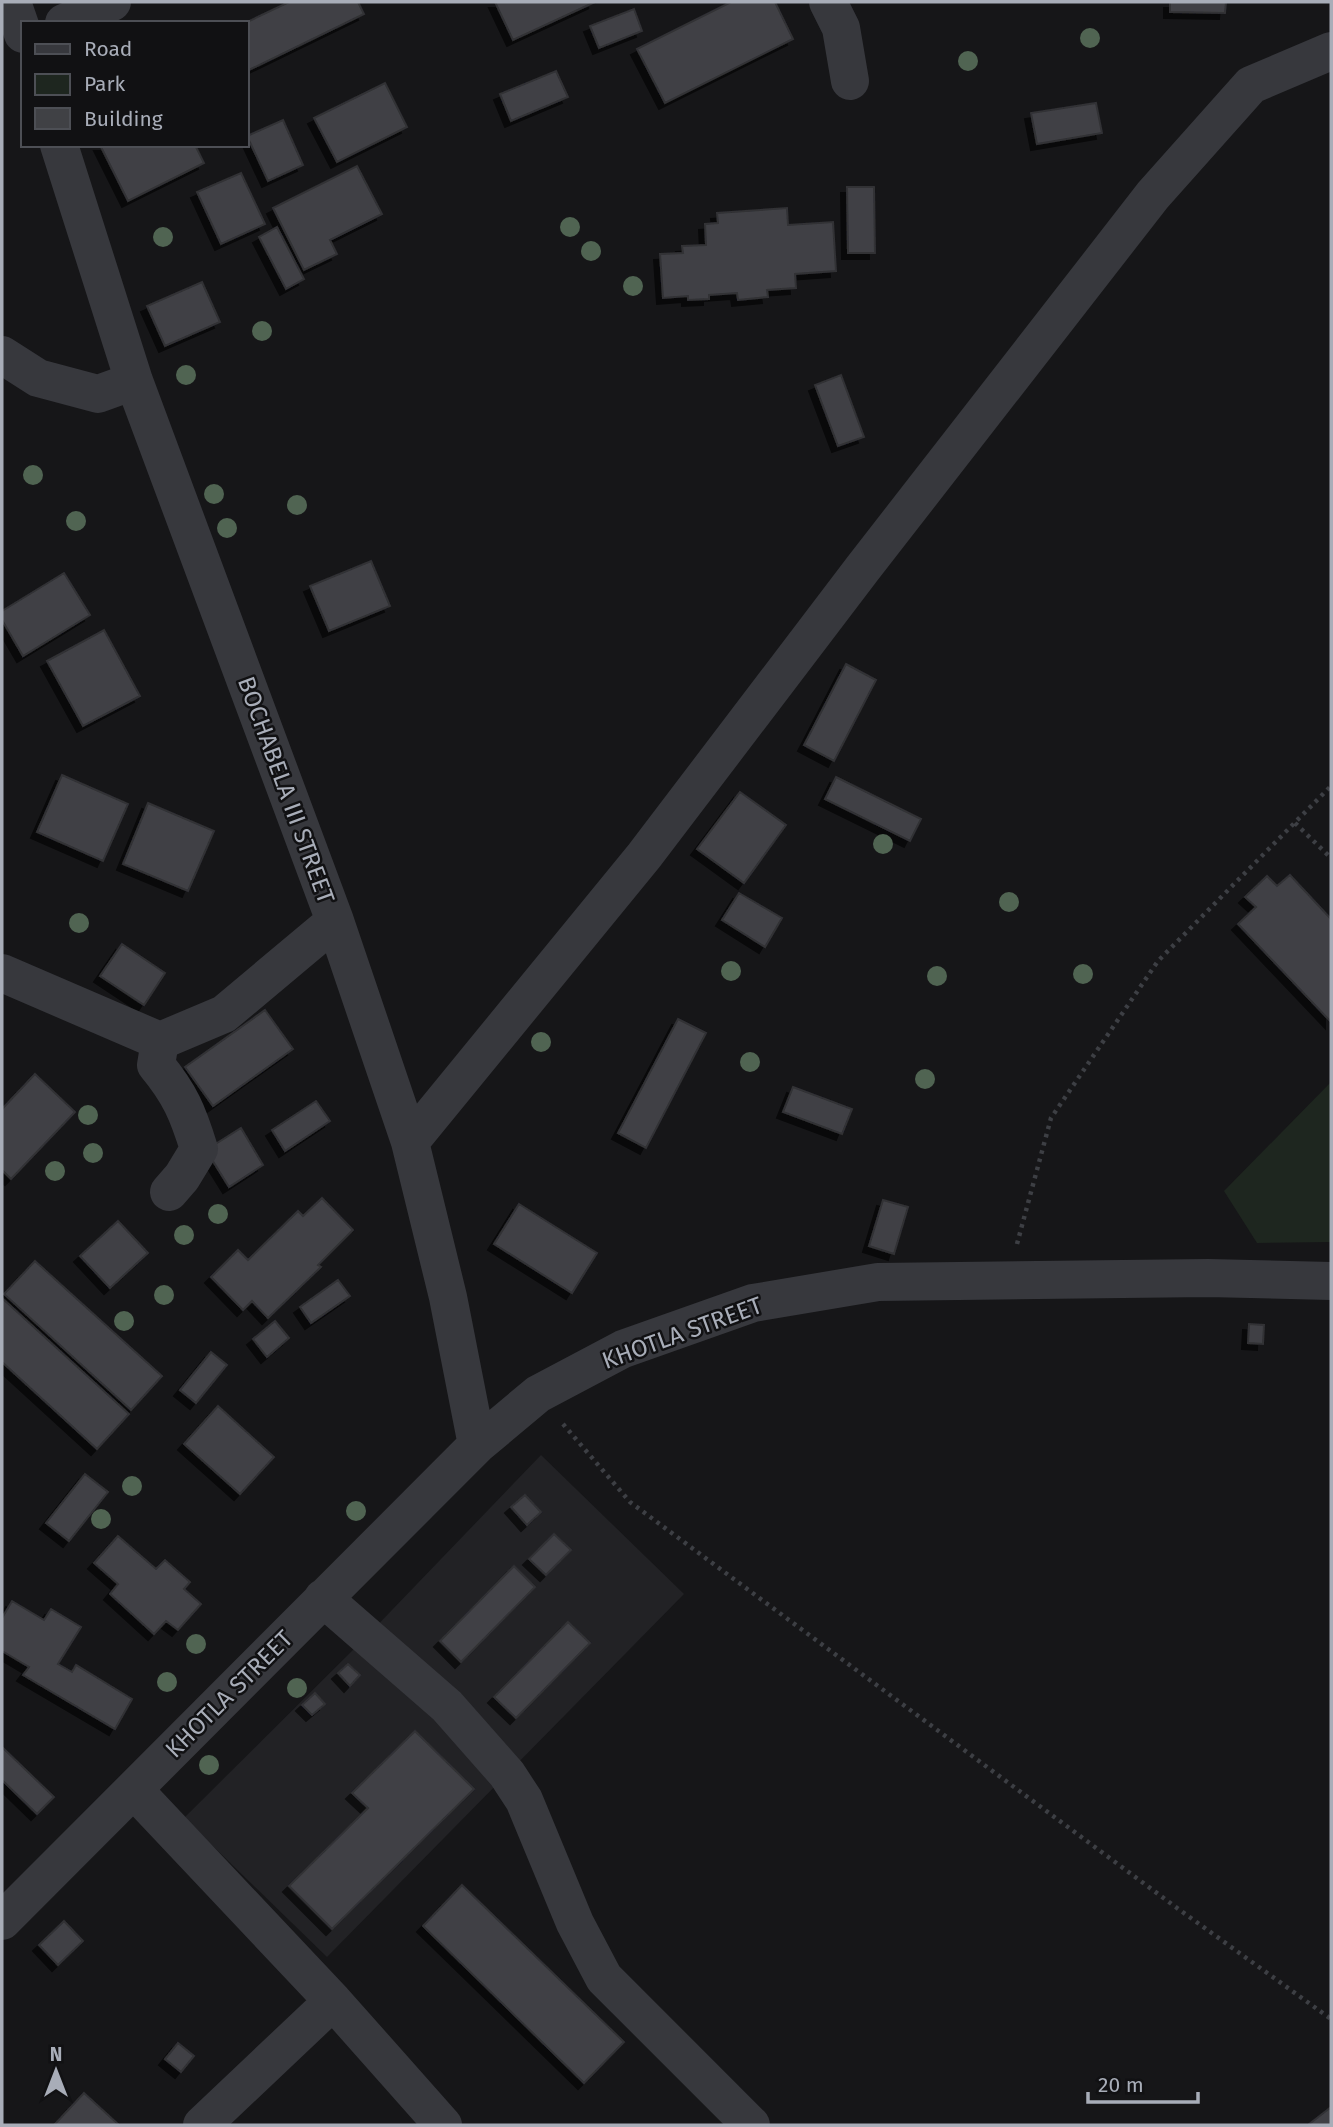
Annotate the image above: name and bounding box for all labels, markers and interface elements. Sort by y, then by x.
legend [21,21,248,147]
text: Road [84,36,132,62]
text: Park [84,71,126,97]
text: Building [84,106,163,132]
street label: BOCHABELA III STREET [232,673,340,908]
street label: KHOTLA STREET [598,1291,766,1375]
street label: KHOTLA STREET [160,1624,299,1763]
north arrow [21,2036,91,2106]
text: N [50,2043,62,2066]
scale bar [1088,2060,1198,2104]
text: 20 m [1098,2072,1144,2098]

